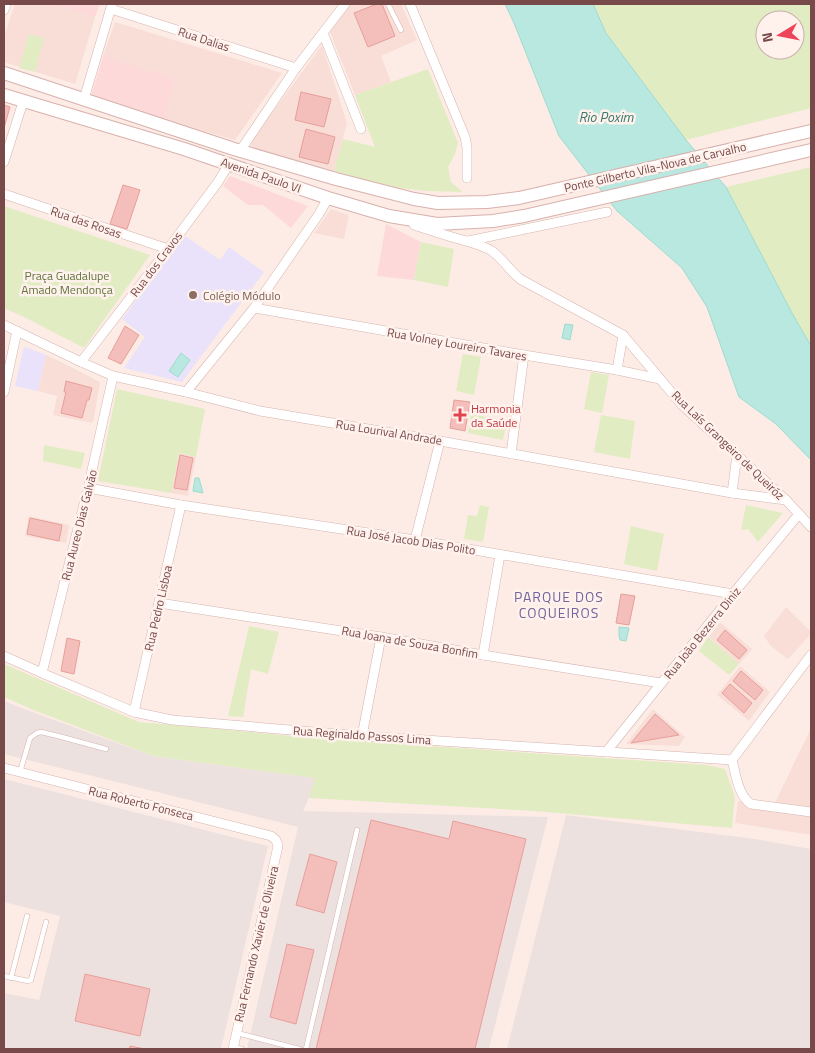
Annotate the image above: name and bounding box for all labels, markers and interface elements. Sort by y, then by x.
north arrow [755,10,805,60]
street label: Rua Dalias [176,22,233,56]
text: N [756,31,778,44]
water label: Rio Poxim [579,106,635,127]
street label: Ponte Gilberto Vila-Nova de Carvalho [562,137,748,197]
street label: Avenida Paulo VI [218,152,304,198]
street label: Rua das Rosas [48,201,124,243]
street label: Rua dos Cravos [125,227,187,301]
park label: Praça Guadalupe Amado Mendonça [21,266,113,299]
place label: Colégio Módulo [203,286,281,305]
marker: Colégio Módulo [187,289,199,301]
street label: Rua Volney Loureiro Tavares [386,322,529,366]
street label: Rua Laís Grangeiro de Queiróz [667,386,789,504]
place label: Harmonia da Saúde [471,399,521,432]
marker: Harmonia da Saúde [453,408,467,422]
street label: Rua Lourival Andrade [335,414,443,450]
street label: Rua Aureo Dias Galvão [56,468,102,582]
street label: Rua José Jacob Dias Polito [345,520,477,560]
street label: Rua Pedro Lisboa [139,563,177,653]
street label: Rua João Bezerra Diniz [659,583,745,683]
district label: PARQUE DOS COQUEIROS [514,586,604,623]
street label: Rua Joana de Souza Bonfim [340,621,480,663]
street label: Rua Reginaldo Passos Lima [292,721,432,749]
street label: Rua Roberto Fonseca [87,781,195,825]
street label: Rua Fernando Xavier de Oliveira [229,864,283,1024]

